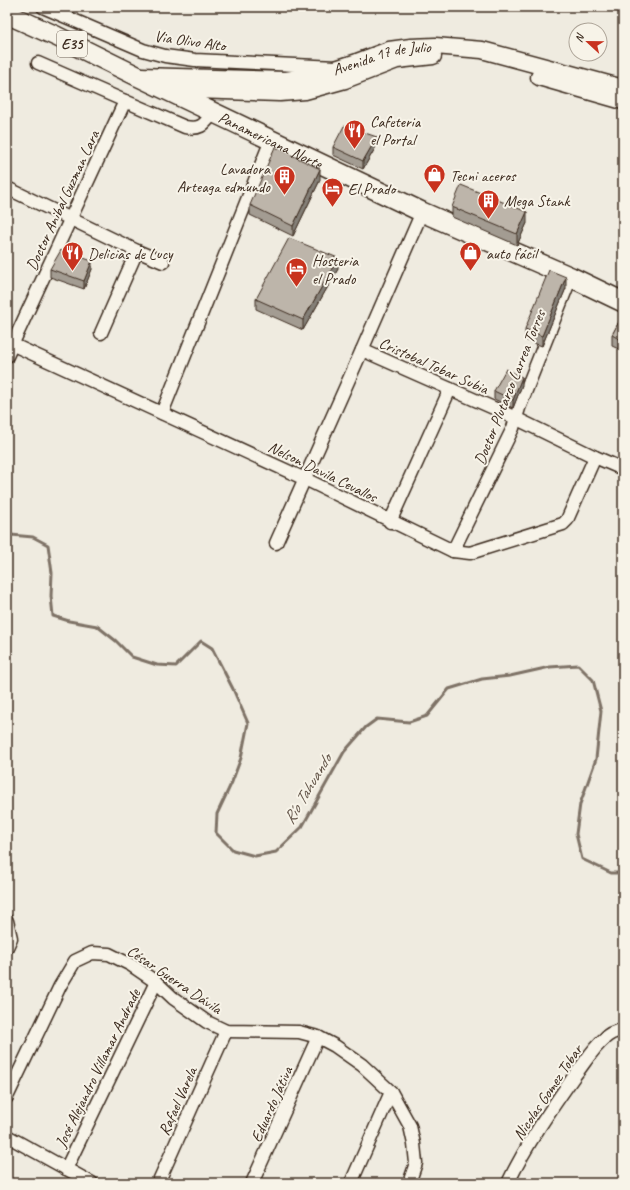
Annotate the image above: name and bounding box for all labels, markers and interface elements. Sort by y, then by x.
north arrow [568,22,608,62]
street label: Via Olivo Alto [153,26,229,56]
text: N [571,30,587,44]
road number: E35 [57,31,87,57]
street label: Avenida 17 de Julio [330,37,433,80]
street label: Panamericana Norte [215,107,327,175]
place label: Cafeteria el Portal [370,112,422,150]
restaurant icon: Cafeteria el Portal [342,117,368,150]
street label: Doctor Anibal Guzman Lara [22,126,105,274]
place label: Lavadora Arteaga edmundo [177,159,271,197]
shop icon: Tecni aceros [422,162,448,195]
building icon: Lavadora Arteaga edmundo [272,164,298,197]
place label: Tecni aceros [450,166,517,186]
hotel icon: El Prado [319,175,345,208]
place label: El Prado [348,179,398,199]
building icon: Mega Stank [476,187,502,220]
place label: Mega Stank [504,191,571,211]
restaurant icon: Delicias de Lucy [59,240,85,273]
shop icon: auto fácil [457,240,483,273]
place label: Delicias de Lucy [88,244,174,264]
place label: auto fácil [486,244,540,264]
place label: Hosteria el Prado [312,251,359,289]
hotel icon: Hosteria el Prado [284,256,310,289]
street label: Doctor Plutarco Larrea Torres [470,306,551,468]
street label: Cristobal Tobar Subia [376,333,493,400]
street label: Nelson Davila Cevallos [265,437,382,508]
water label: Río Tahuando [278,748,338,828]
street label: César Guerra Dávila [123,941,227,1020]
street label: José Alejandro Villamar Andrade [50,984,146,1152]
street label: Nicolas Gomez Tobar [509,1039,588,1144]
street label: Eduardo Játiva [246,1062,298,1145]
street label: Rafael Varela [154,1063,202,1139]

